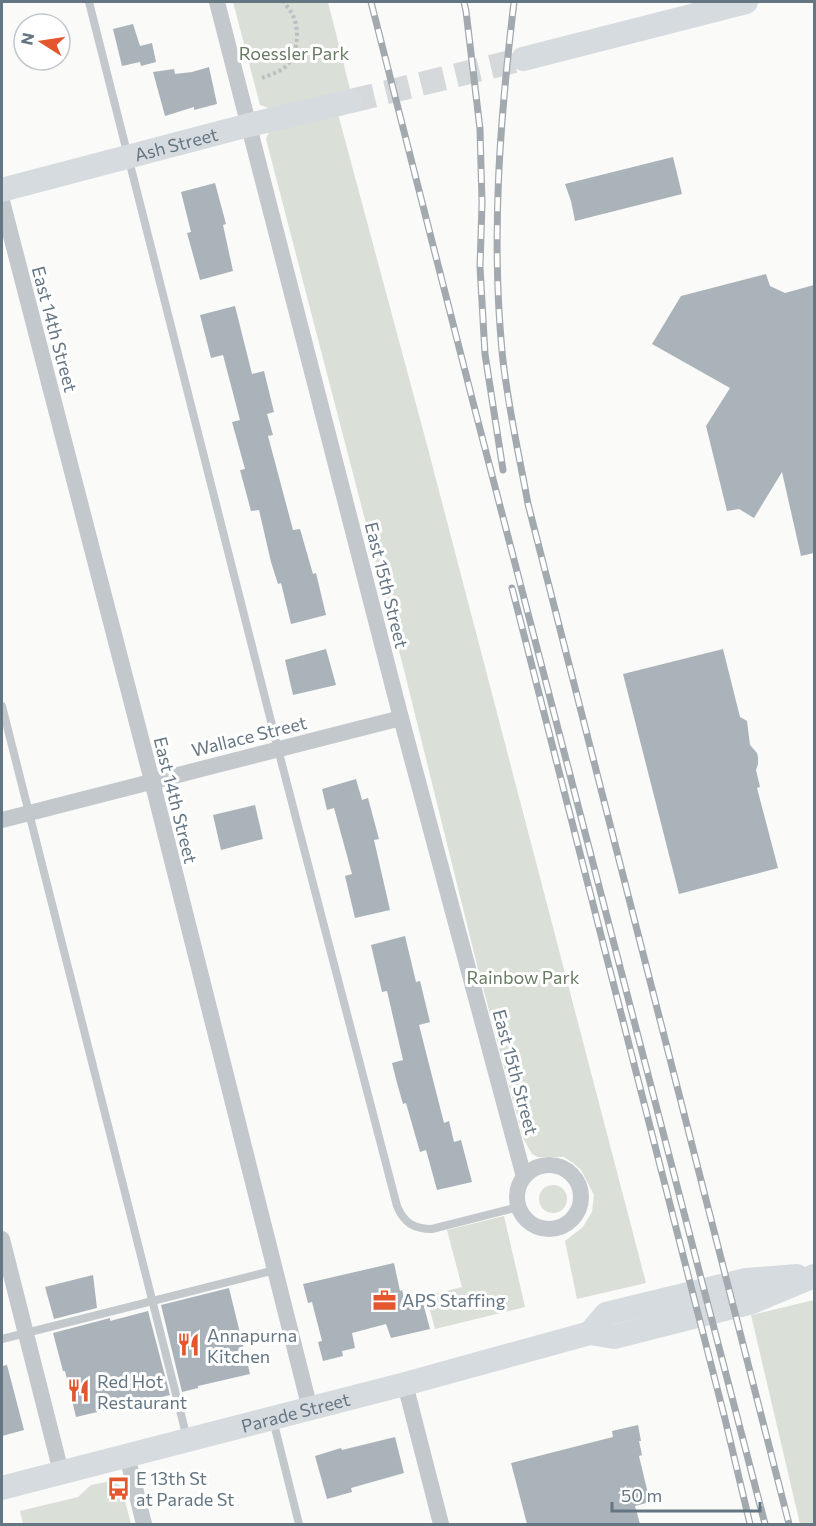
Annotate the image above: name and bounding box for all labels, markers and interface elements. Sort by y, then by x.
north arrow [12,12,72,72]
text: N [16,31,37,47]
park label: Roessler Park [239,42,349,64]
street label: Ash Street [132,123,220,166]
street label: East 14th Street [28,264,82,394]
street label: East 15th Street [361,520,413,650]
street label: Wallace Street [189,711,309,761]
street label: East 14th Street [150,734,202,866]
park label: Rainbow Park [467,966,580,988]
street label: East 15th Street [489,1007,543,1137]
office icon: APS Staffing [371,1287,397,1313]
place label: APS Staffing [402,1289,506,1311]
place label: Annapurna Kitchen [207,1324,297,1367]
restaurant icon: Annapurna Kitchen [176,1332,202,1358]
place label: Red Hot Restaurant [97,1370,187,1413]
restaurant icon: Red Hot Restaurant [66,1378,92,1404]
street label: Parade Street [239,1388,352,1437]
place label: E 13th St at Parade St [136,1467,234,1510]
bus stop icon: E 13th St at Parade St [105,1475,131,1501]
scale bar [612,1475,760,1513]
text: 50 m [621,1484,662,1506]

